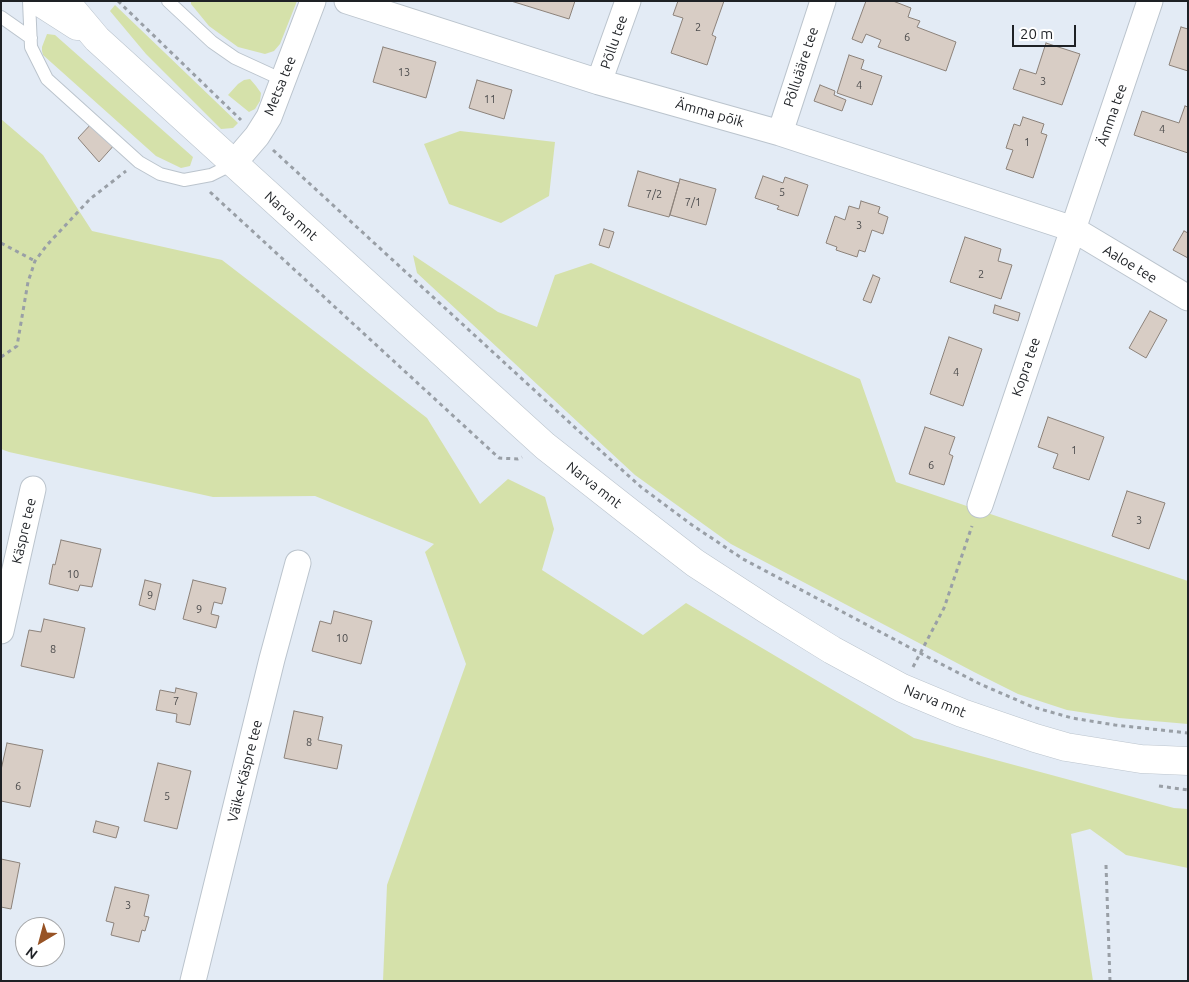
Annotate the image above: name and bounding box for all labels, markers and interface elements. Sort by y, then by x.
street label: Põllu tee [597,13,631,71]
scale bar [1014,15,1078,47]
house number: 2 [695,20,701,34]
street label: Põlluääre tee [780,25,822,109]
text: 20 m [1020,25,1053,42]
house number: 6 [904,30,910,44]
street label: Metsa tee [260,54,300,118]
house number: 13 [398,65,410,79]
house number: 3 [1040,74,1046,88]
house number: 4 [856,78,862,92]
street label: Ämma tee [1094,82,1130,148]
house number: 11 [484,92,496,106]
street label: Ämma põik [674,95,746,131]
house number: 4 [1159,122,1165,136]
house number: 1 [1024,135,1030,149]
house number: 5 [779,185,785,199]
house number: 7/2 [646,187,662,201]
street label: Narva mnt [261,188,321,244]
house number: 7/1 [685,195,701,209]
house number: 3 [856,218,862,232]
street label: Aaloe tee [1100,241,1160,287]
house number: 2 [978,267,984,281]
street label: Kopra tee [1008,335,1044,399]
house number: 4 [953,365,959,379]
house number: 1 [1071,443,1077,457]
street label: Narva mnt [563,458,625,512]
house number: 6 [928,458,934,472]
street label: Käspre tee [8,496,40,566]
house number: 3 [1136,513,1142,527]
house number: 10 [67,567,79,581]
house number: 9 [147,588,153,602]
house number: 9 [196,602,202,616]
house number: 10 [336,631,348,645]
house number: 8 [50,642,56,656]
street label: Narva mnt [901,681,969,721]
house number: 7 [173,694,179,708]
street label: Väike-Käspre tee [224,718,266,824]
house number: 8 [306,735,312,749]
house number: 6 [15,779,21,793]
house number: 5 [164,789,170,803]
house number: 3 [125,898,131,912]
north arrow [15,917,65,967]
text: N [23,944,41,963]

